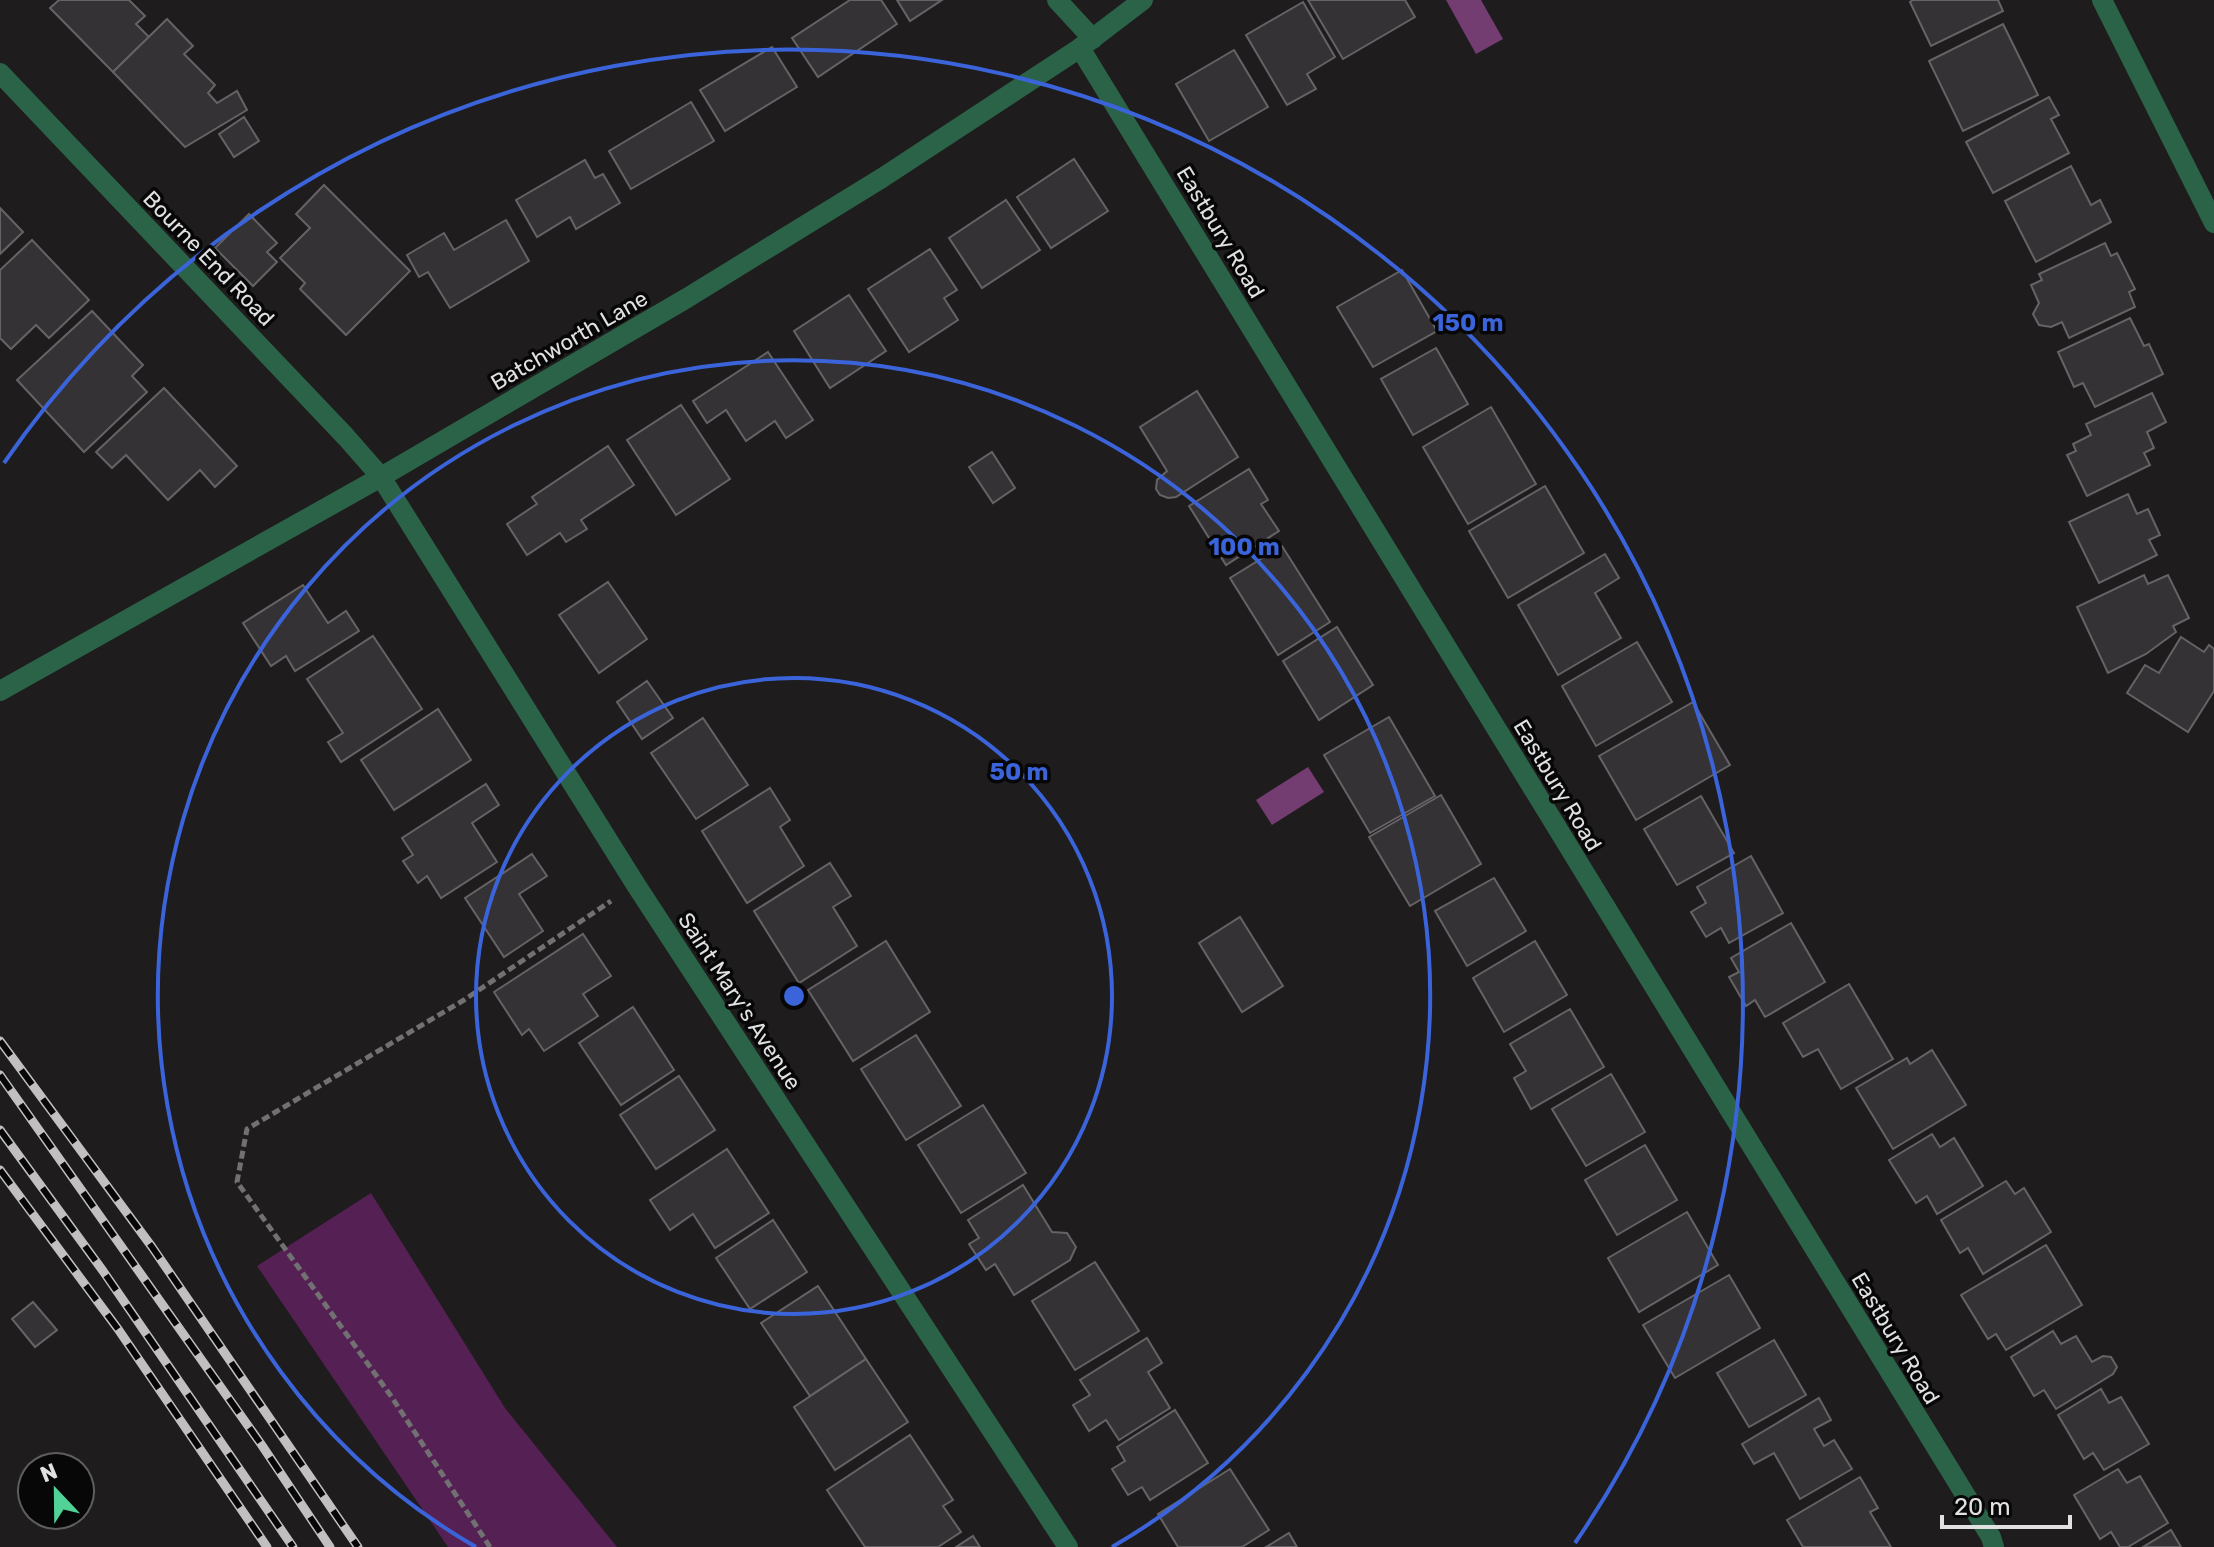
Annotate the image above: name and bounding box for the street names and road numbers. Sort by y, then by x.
street label: Eastbury Road [1171,161,1271,303]
street label: Bourne End Road [137,185,280,331]
street label: Batchworth Lane [486,285,652,396]
street label: Eastbury Road [1508,714,1608,856]
street label: Saint Mary's Avenue [672,908,807,1095]
street label: Eastbury Road [1846,1267,1946,1409]

